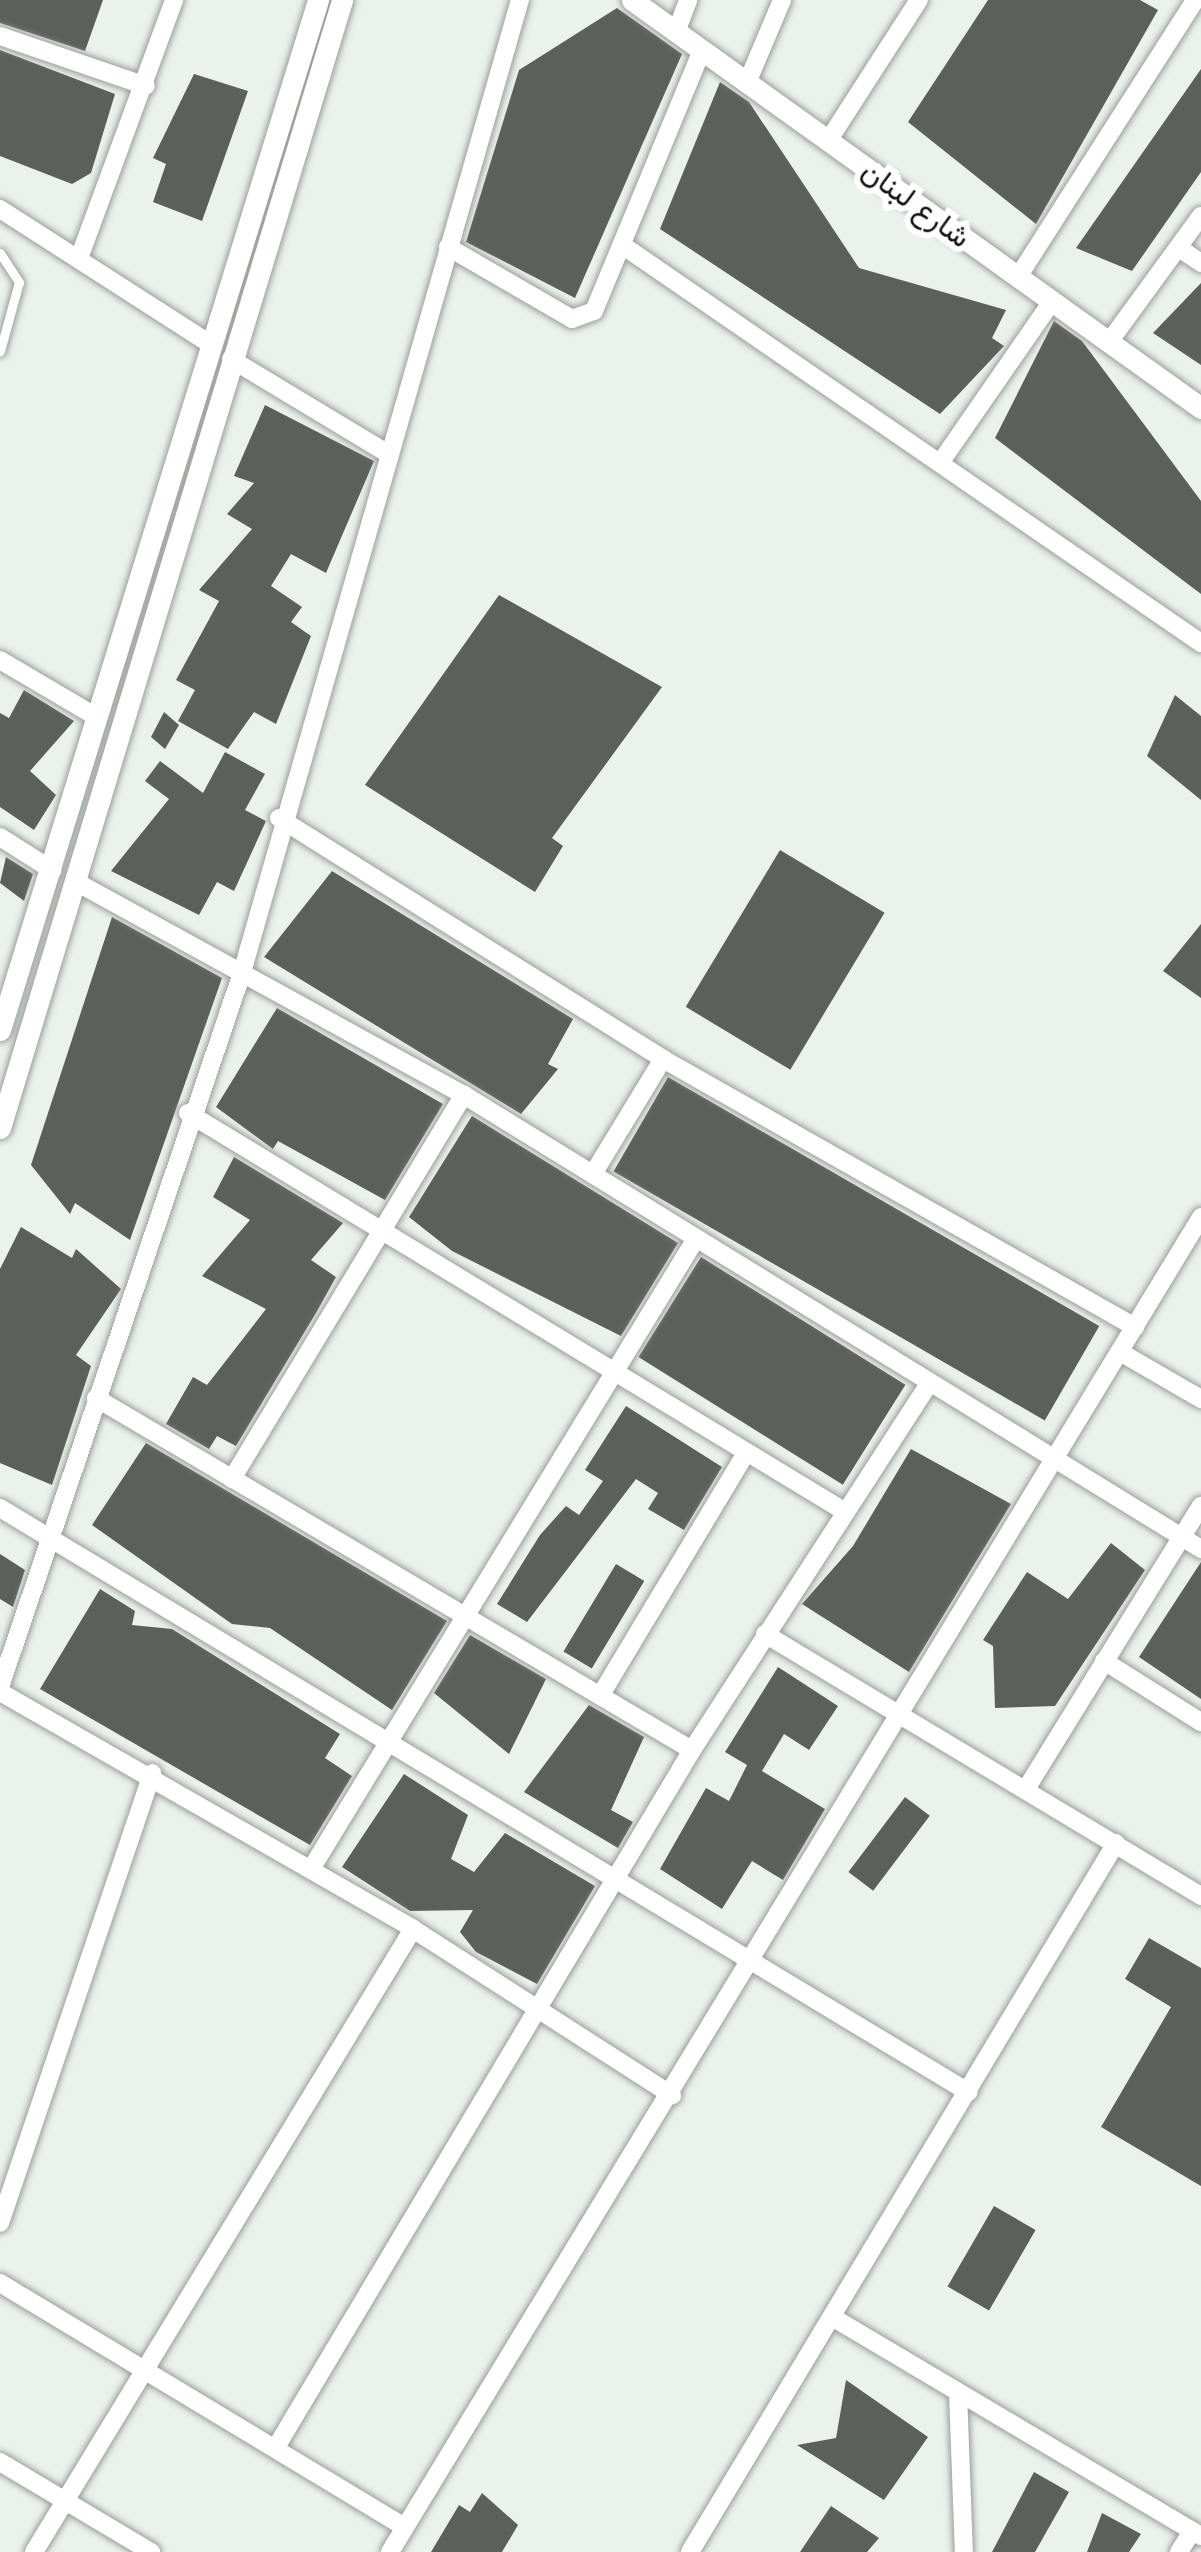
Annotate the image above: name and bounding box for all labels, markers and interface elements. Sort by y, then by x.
street label: شارع لبنان [855,153,977,255]

